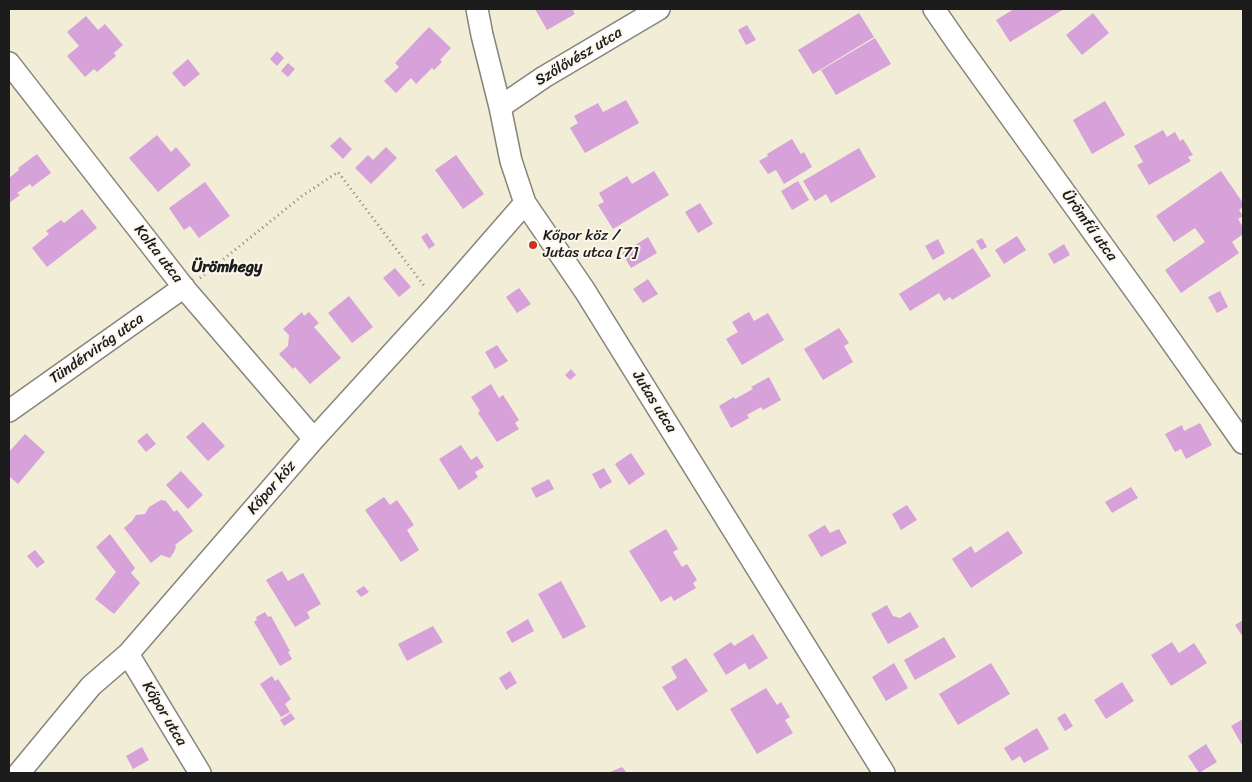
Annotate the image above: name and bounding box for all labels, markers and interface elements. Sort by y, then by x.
street label: Szőlővész utca [532,24,626,90]
street label: Ürömfű utca [1057,187,1121,265]
street label: Kolta utca [130,221,186,287]
place label: Kőpor köz / Jutas utca [7] [543,227,639,262]
marker: Kőpor köz / Jutas utca [7] [527,239,539,251]
district label: Ürömhegy [192,258,262,278]
street label: Tündérvirág utca [46,310,148,388]
street label: Jutas utca [628,368,680,436]
street label: Kőpor köz [244,458,300,518]
street label: Kőpor utca [138,679,190,749]

